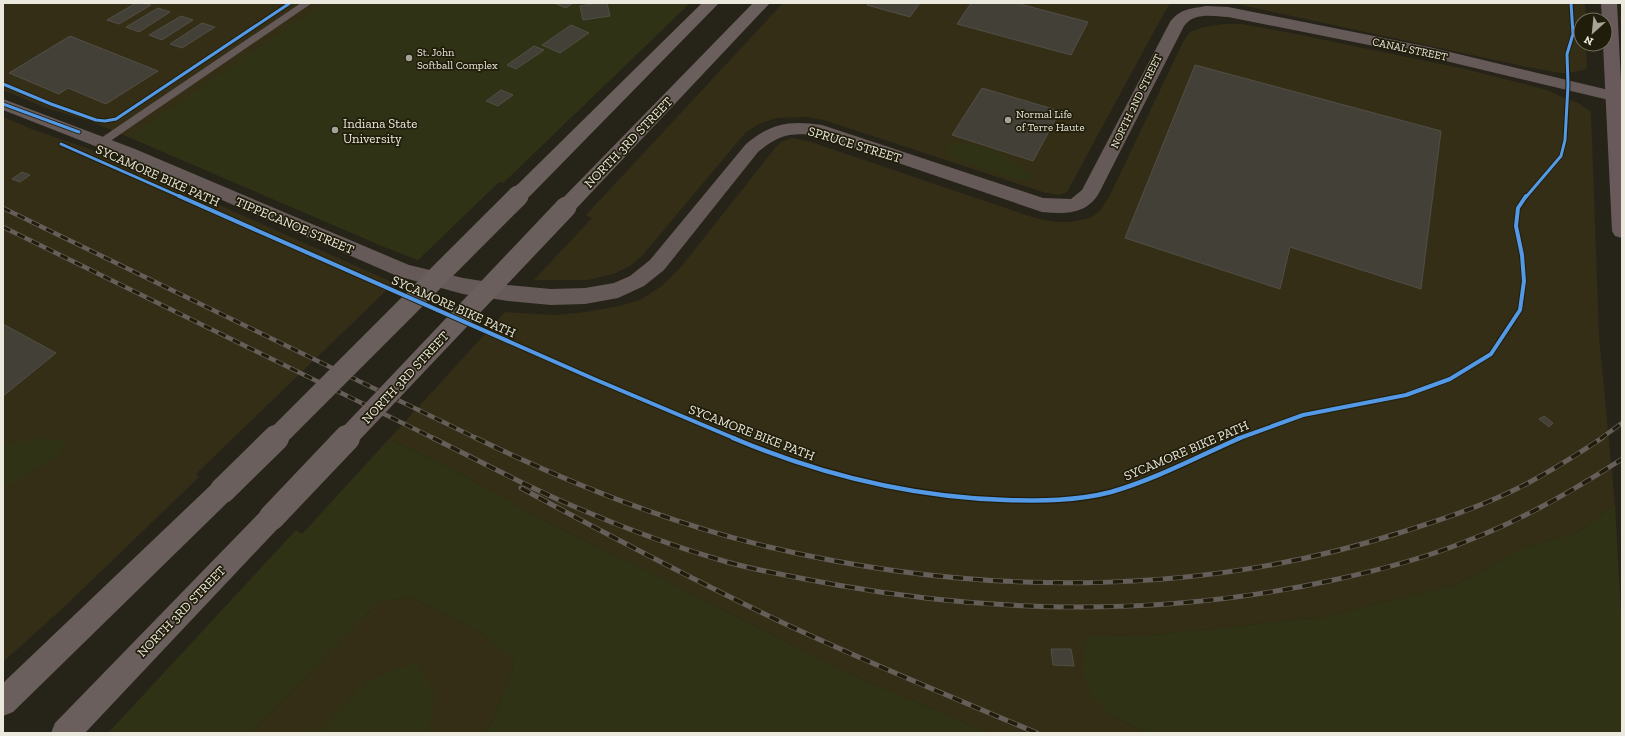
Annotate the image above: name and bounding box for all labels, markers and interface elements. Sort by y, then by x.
north arrow [1573,12,1613,52]
text: N [1581,32,1595,48]
street label: CANAL STREET [1371,35,1449,64]
place label: St. John Softball Complex [417,46,498,72]
street label: NORTH 2ND STREET [1108,52,1165,151]
marker: St. John Softball Complex [404,53,414,63]
street label: NORTH 3RD STREET [581,94,676,191]
place label: Normal Life of Terre Haute [1016,108,1085,134]
marker: Normal Life of Terre Haute [1003,115,1013,125]
place label: Indiana State University [343,116,417,146]
street label: SPRUCE STREET [806,123,903,166]
marker: Indiana State University [330,125,340,135]
street label: SYCAMORE BIKE PATH [94,141,222,210]
street label: TIPPECANOE STREET [233,194,356,257]
street label: SYCAMORE BIKE PATH [390,272,518,341]
street label: NORTH 3RD STREET [359,328,452,426]
street label: SYCAMORE BIKE PATH [687,401,817,464]
street label: SYCAMORE BIKE PATH [1122,417,1251,484]
street label: NORTH 3RD STREET [134,563,229,660]

